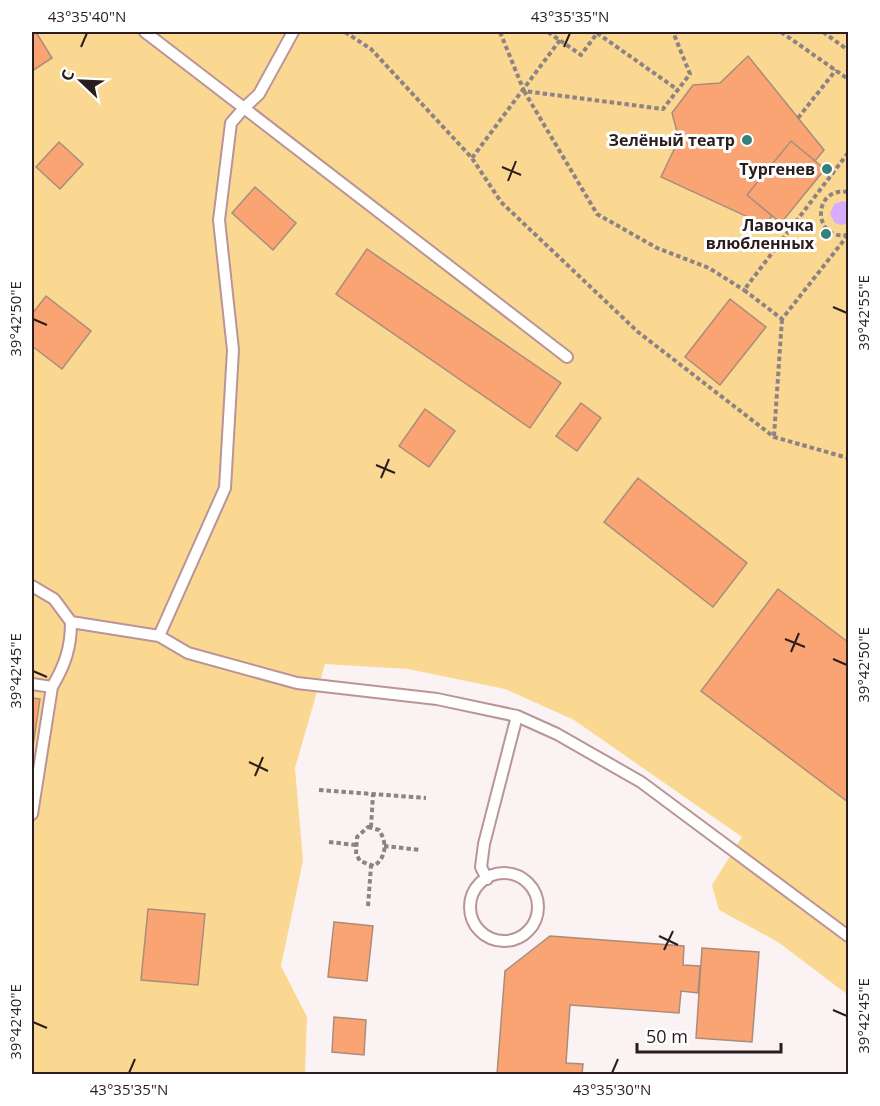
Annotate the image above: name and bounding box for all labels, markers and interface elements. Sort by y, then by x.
text: 43°35'40"N [48,6,126,26]
text: 43°35'35"N [531,6,609,26]
north arrow [51,51,111,111]
text: С [55,66,79,84]
place label: Зелёный театр [609,129,735,151]
marker: Зелёный театр [740,133,754,147]
place label: Тургенев [739,158,815,180]
marker: Тургенев [820,162,834,176]
place label: Лавочка влюбленных [706,214,815,254]
marker: Лавочка влюбленных [819,227,833,241]
text: 39°42'55"E [853,275,873,351]
text: 39°42'50"E [5,281,25,357]
text: 39°42'50"E [853,627,873,703]
text: 39°42'45"E [5,633,25,709]
text: 39°42'45"E [853,978,873,1054]
text: 39°42'40"E [5,984,25,1060]
scale bar [637,1016,781,1054]
text: 50 m [646,1024,688,1048]
text: 43°35'35"N [90,1079,168,1099]
text: 43°35'30"N [573,1079,651,1099]

